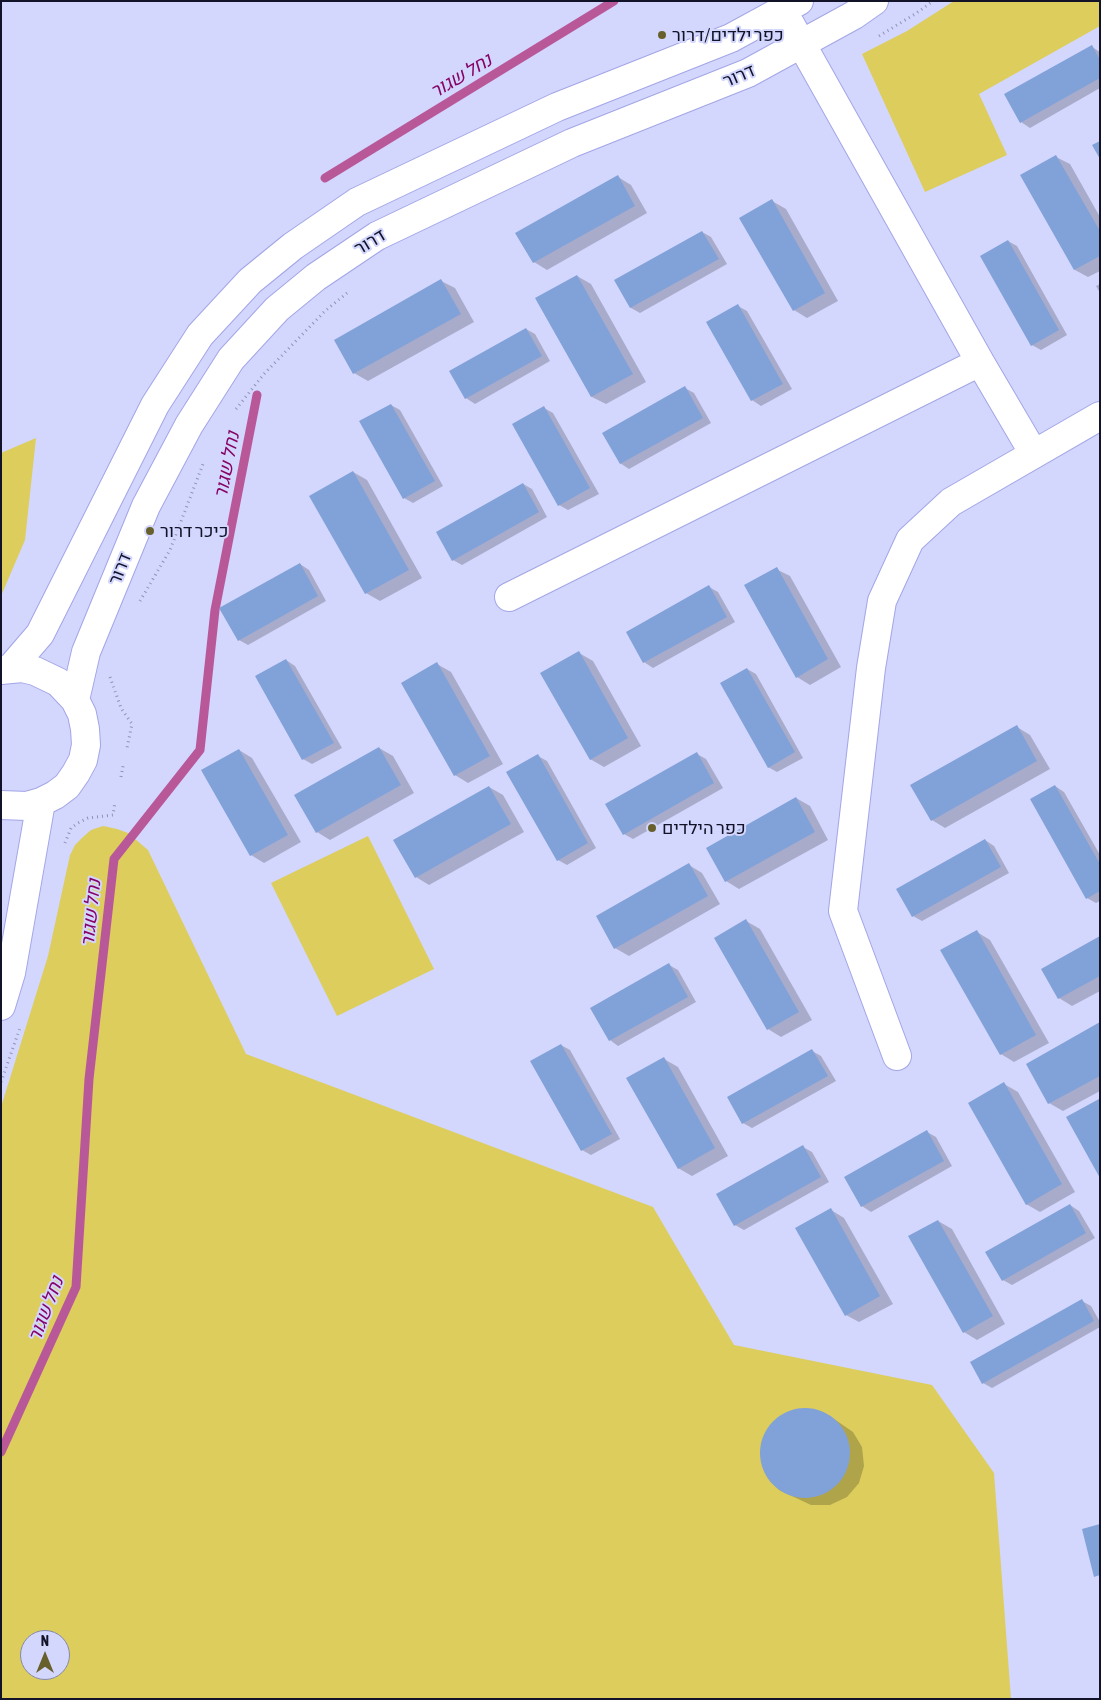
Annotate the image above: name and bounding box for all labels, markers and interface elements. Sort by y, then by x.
place label: כפר ילדים/דרור [672,24,784,46]
marker: כפר ילדים/דרור [656,29,668,41]
water label: נחל שגור [426,49,496,103]
street label: דרור [720,60,758,92]
street label: דרור [351,224,389,260]
water label: נחל שגור [209,429,245,501]
place label: כיכר דרור [160,520,228,542]
marker: כיכר דרור [144,525,156,537]
street label: דרור [104,550,136,588]
place label: כפר הילדים [662,817,746,839]
marker: כפר הילדים [646,822,658,834]
water label: נחל שגור [76,878,106,948]
water label: נחל שגור [23,1273,69,1345]
north arrow [20,1630,70,1680]
text: N [41,1633,49,1649]

